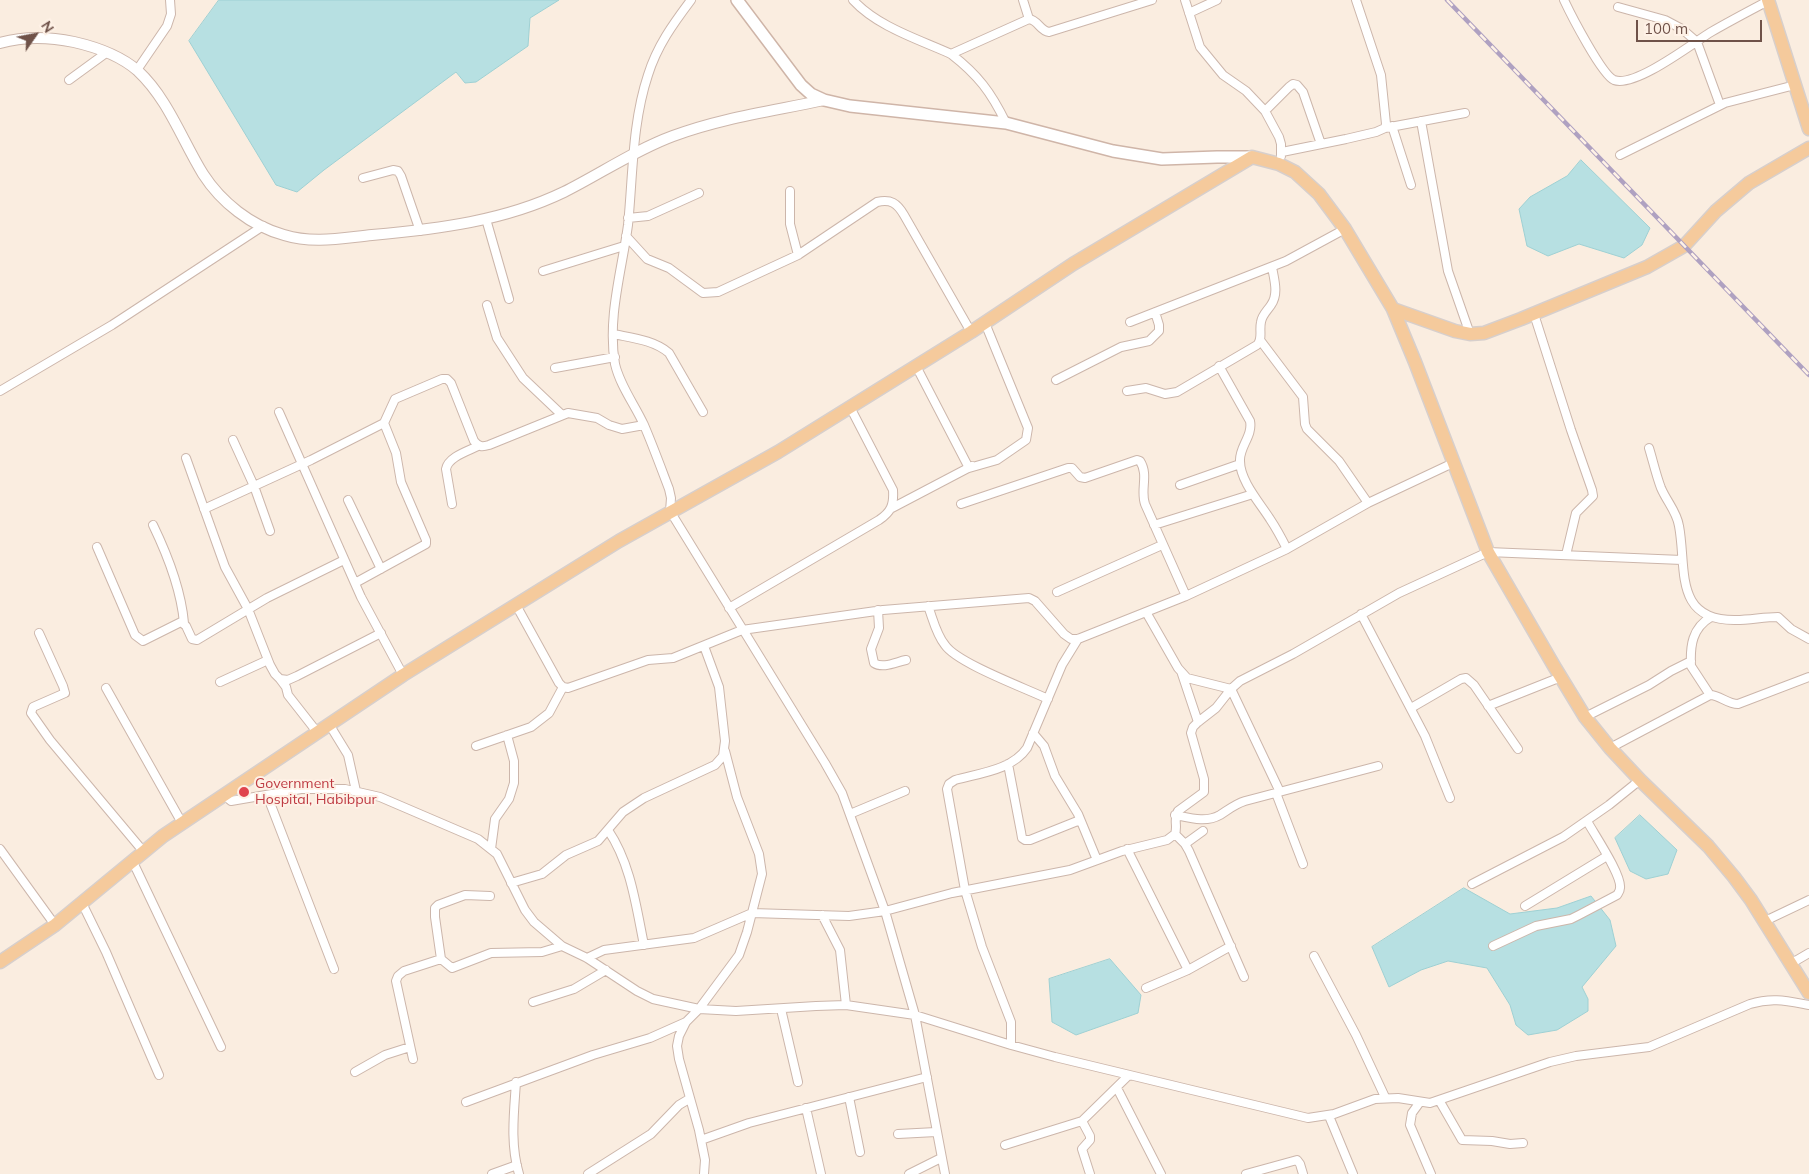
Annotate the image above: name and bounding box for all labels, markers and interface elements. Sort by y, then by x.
north arrow [10,10,60,60]
scale bar [1639,10,1765,42]
text: N [37,17,58,36]
text: 100 m [1644,19,1688,38]
place label: Government Hospital, Habibpur [255,776,377,809]
marker: Government Hospital, Habibpur [237,785,251,799]

